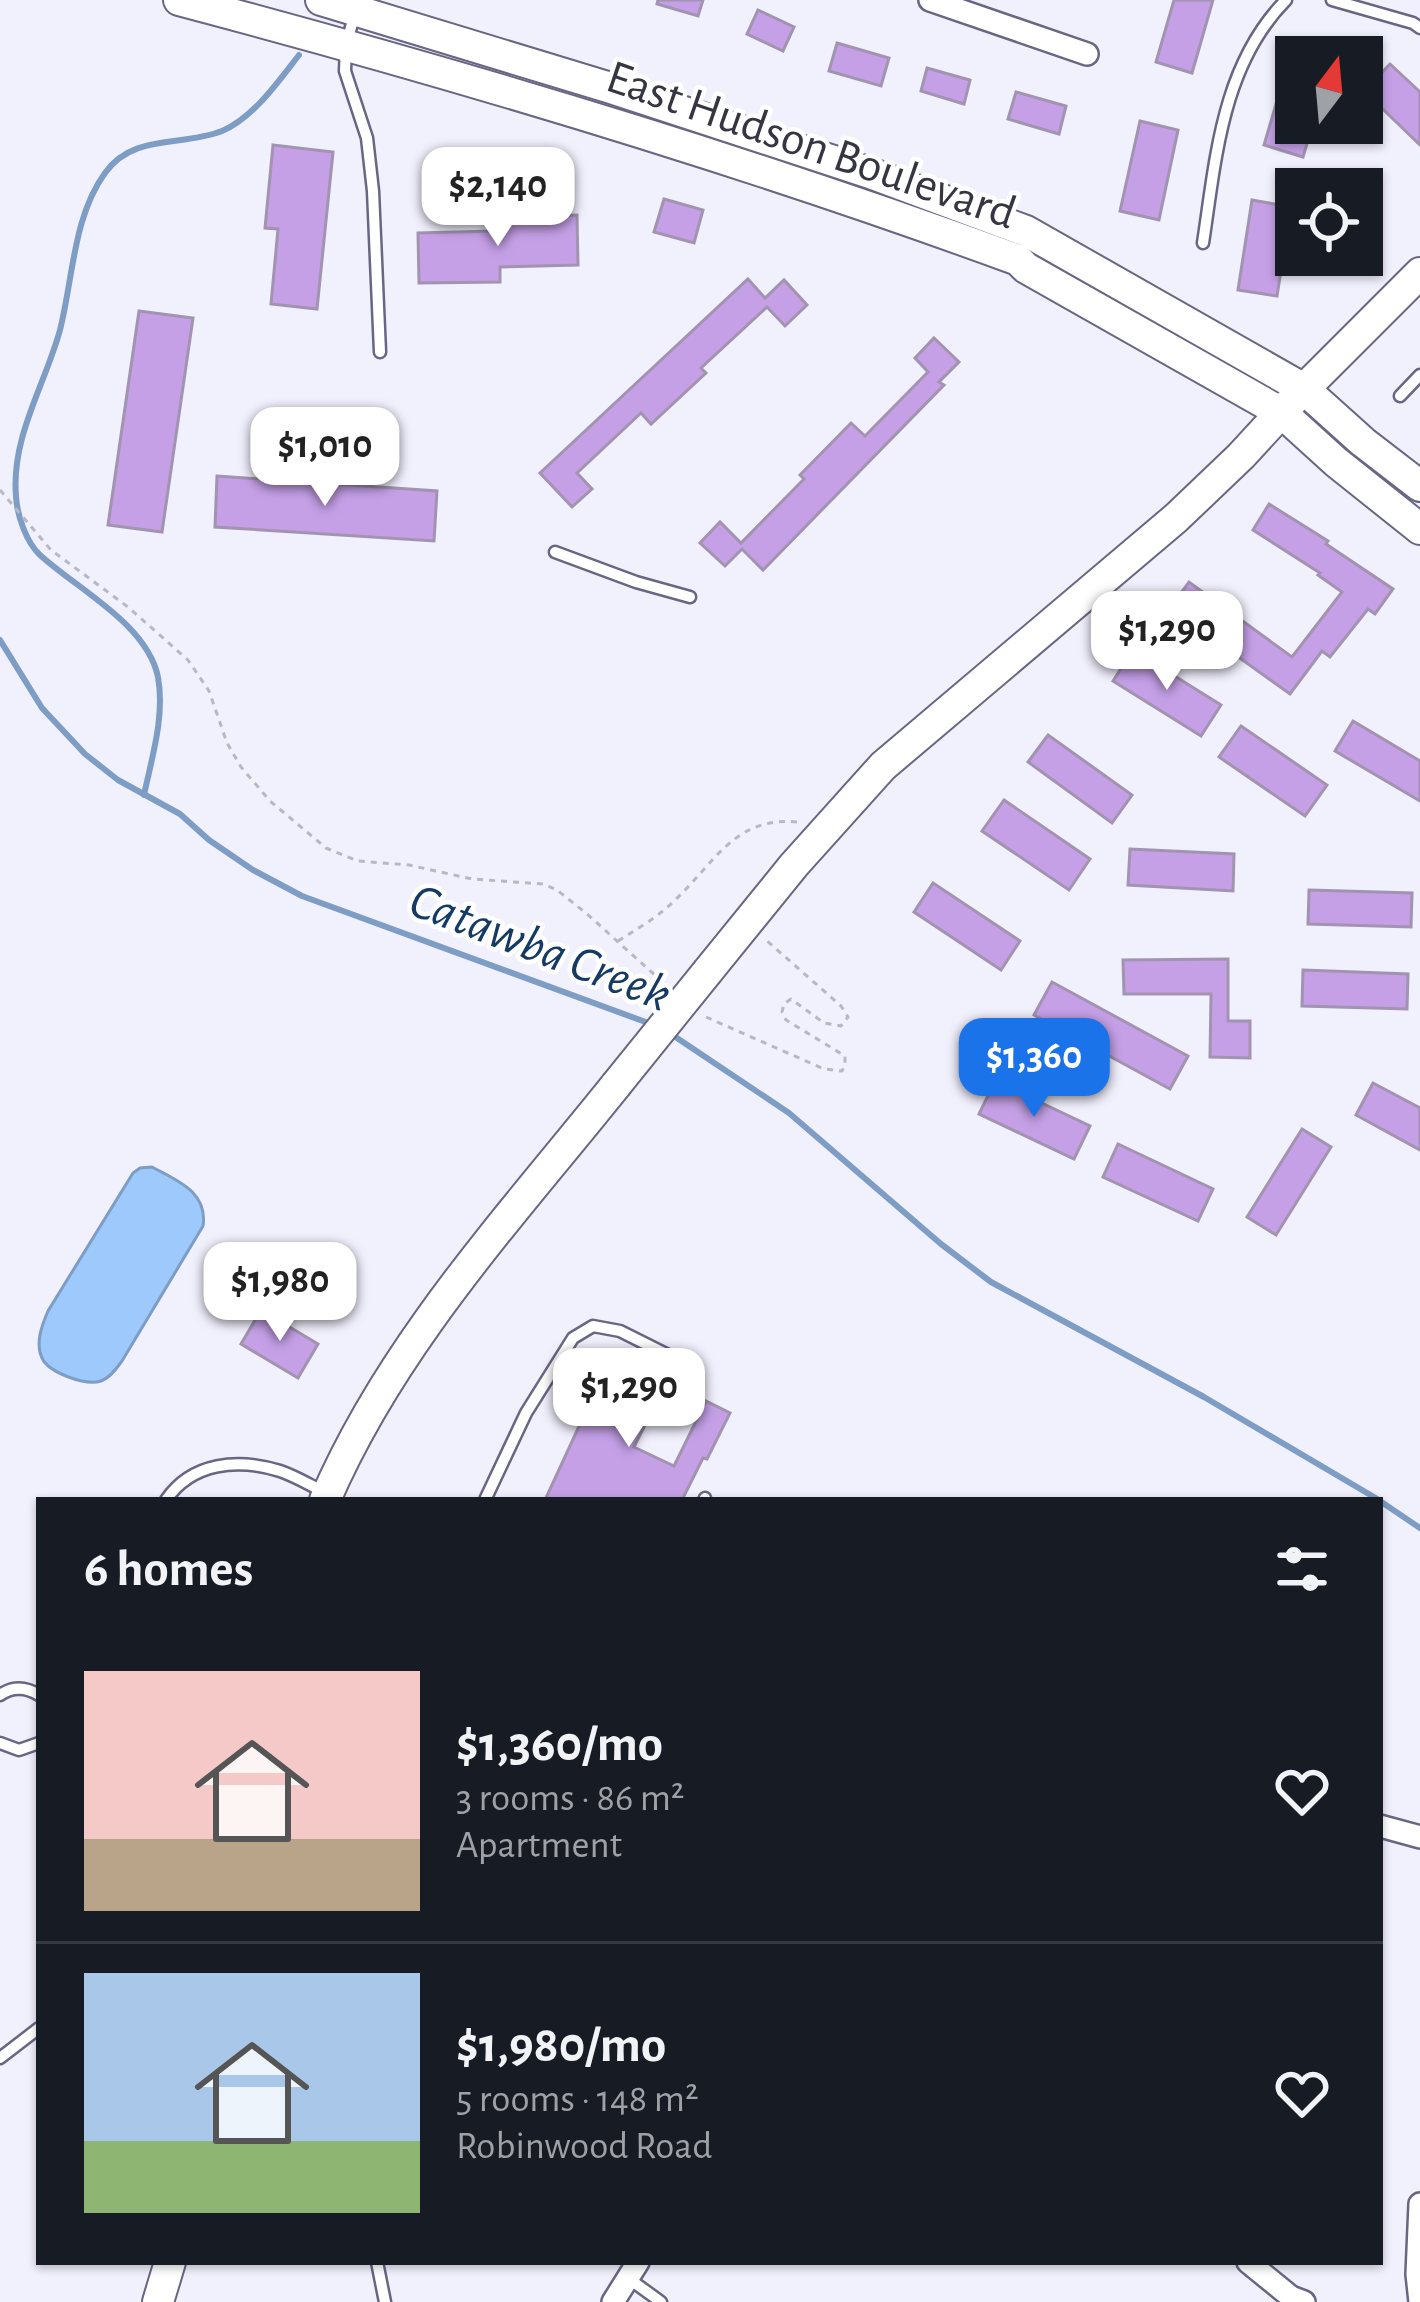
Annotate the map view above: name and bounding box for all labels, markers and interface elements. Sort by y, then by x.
north arrow [1275,36,1383,144]
map controls [1275,36,1383,276]
street label: East Hudson Boulevard [600,53,1022,239]
pin: $2,140 [400,147,596,249]
text: $2,140 [449,166,547,205]
button: locate [1275,168,1383,276]
pin: $1,010 [227,407,423,509]
text: $1,010 [277,426,373,465]
pin: $1,290 [1069,591,1265,693]
text: $1,290 [1118,610,1216,649]
water label: Catawba Creek [403,875,677,1021]
pin: $1,360 [936,1018,1132,1120]
text: $1,360 [986,1037,1082,1076]
pin: $1,980 [182,1242,378,1344]
text: $1,980 [231,1261,329,1300]
pin: $1,290 [531,1348,727,1450]
text: $1,290 [580,1367,678,1406]
icon: filters [1269,1536,1335,1602]
text: 6 homes [84,1544,253,1595]
icon: home [180,1719,324,1863]
text: $1,360/mo [456,1719,663,1770]
icon: heart [1269,1758,1335,1824]
text: 3 rooms · 86 m² [456,1779,684,1818]
text: Apartment [456,1826,622,1865]
text: $1,980/mo [456,2020,666,2071]
icon: home [180,2021,324,2165]
icon: heart [1269,2060,1335,2126]
text: 5 rooms · 148 m² [456,2080,699,2119]
text: Robinwood Road [456,2127,713,2166]

